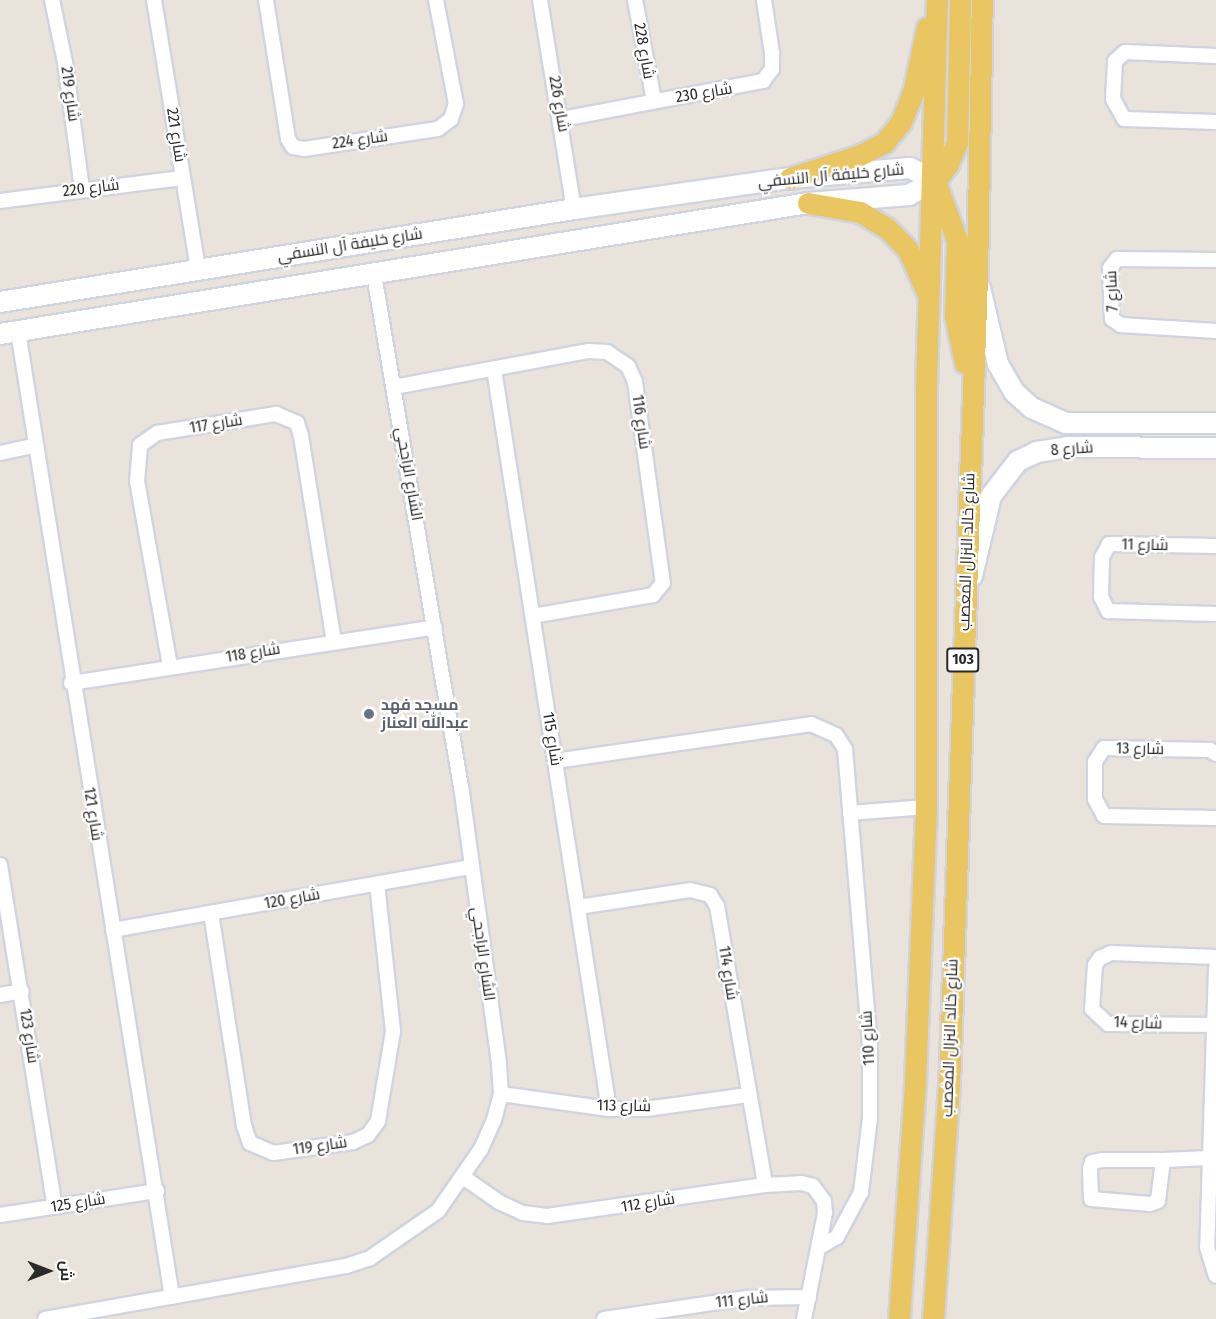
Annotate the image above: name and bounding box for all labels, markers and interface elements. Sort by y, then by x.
street label: شارع 228 [630,21,658,81]
street label: شارع 219 [57,65,83,123]
street label: شارع 226 [545,74,573,134]
street label: شارع 230 [674,79,734,107]
street label: شارع 221 [162,106,190,164]
street label: شارع 224 [331,127,389,153]
street label: شارع خليفة آل النسفي [757,160,905,192]
street label: شارع 220 [61,175,121,201]
street label: شارع خليفة آل النسفي [276,224,424,266]
street label: شارع 7 [1102,270,1122,312]
street label: شارع 116 [628,393,654,451]
street label: شارع 117 [188,410,244,438]
street label: الشارع الراجحي [391,426,427,522]
street label: شارع 8 [1050,438,1094,460]
street label: شارع خالد النزال المعصب [955,473,979,631]
street label: شارع 11 [1121,535,1169,555]
street label: شارع 118 [224,639,282,667]
road number: 103 [945,648,981,672]
place label: مسجد فهد عبدالله العناز [381,695,469,733]
marker: مسجد فهد عبدالله العناز [362,707,376,721]
street label: شارع 115 [538,711,566,767]
street label: شارع 13 [1116,739,1164,759]
street label: شارع 121 [79,786,107,842]
street label: شارع 120 [263,885,321,913]
street label: الشارع الراجحي [467,906,499,1002]
street label: 114 شارع [714,944,742,1002]
street label: شارع خالد النزال المعصب [938,959,962,1117]
street label: شارع 123 [15,1007,43,1065]
street label: شارع 110 [857,1010,879,1066]
street label: شارع 14 [1113,1013,1163,1033]
street label: شارع 113 [597,1096,651,1116]
street label: شارع 119 [292,1133,348,1159]
street label: شارع 125 [49,1189,107,1217]
street label: شارع 112 [620,1189,676,1217]
north arrow [18,1241,78,1301]
text: ش [57,1261,76,1281]
street label: شارع 111 [715,1288,769,1312]

